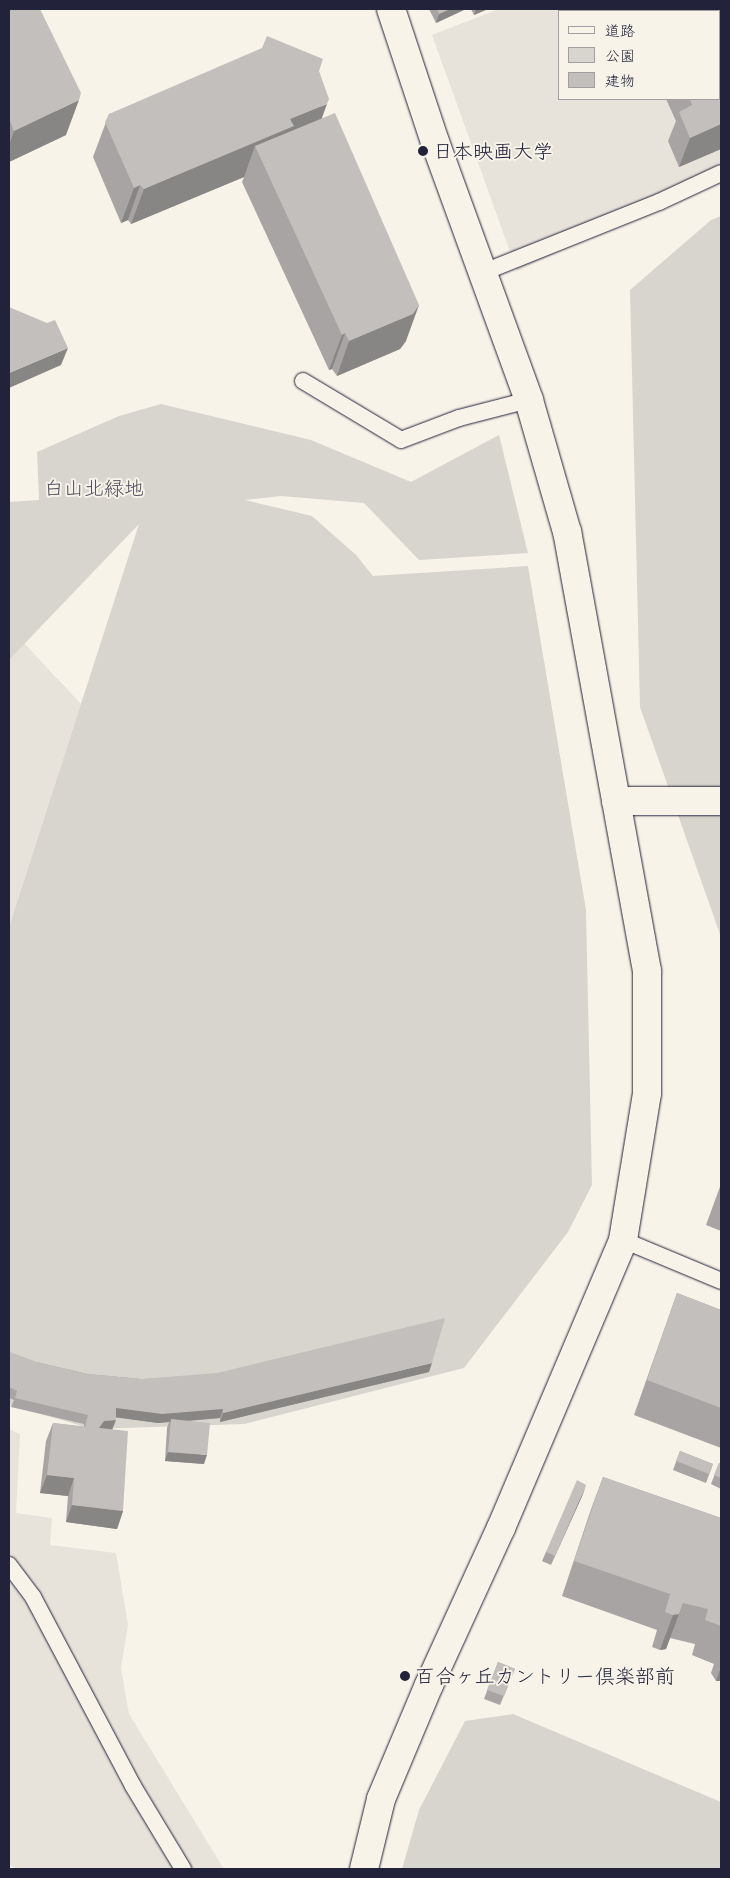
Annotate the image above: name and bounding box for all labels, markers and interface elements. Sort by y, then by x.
legend [558,10,720,100]
text: 道路 [605,22,635,41]
text: 公園 [605,47,635,66]
text: 建物 [605,72,635,91]
place label: 日本映画大学 [433,139,553,163]
marker: 日本映画大学 [417,145,429,157]
park label: 白山北緑地 [44,476,144,500]
place label: 百合ヶ丘カントリー倶楽部前 [415,1664,675,1688]
marker: 百合ヶ丘カントリー倶楽部前 [399,1670,411,1682]

